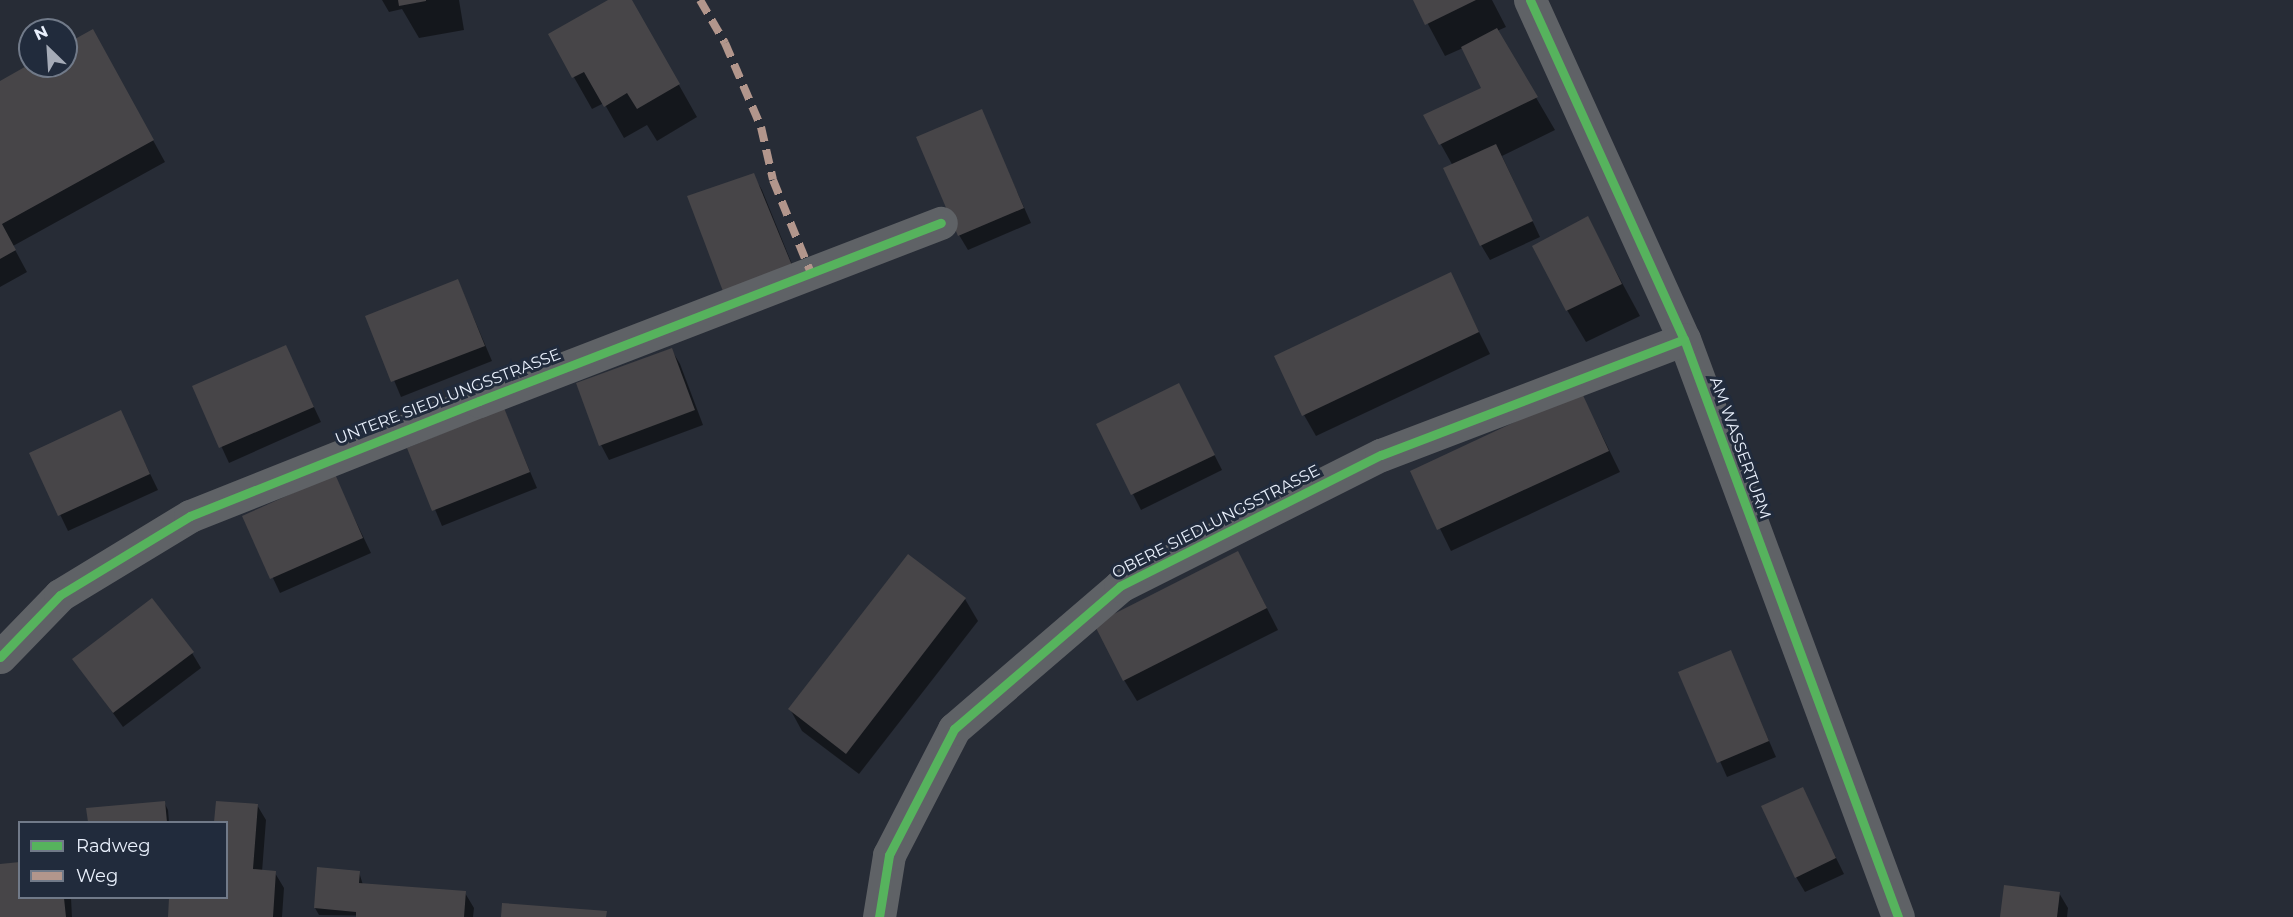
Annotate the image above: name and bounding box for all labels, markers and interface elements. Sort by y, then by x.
north arrow [18,18,78,78]
text: N [31,22,51,44]
street label: UNTERE SIEDLUNGSSTRASSE [333,345,563,449]
street label: AM WASSERTURM [1705,374,1775,522]
street label: OBERE SIEDLUNGSSTRASSE [1109,461,1323,583]
legend [18,821,228,899]
text: Radweg [76,835,151,857]
text: Weg [76,865,118,887]

